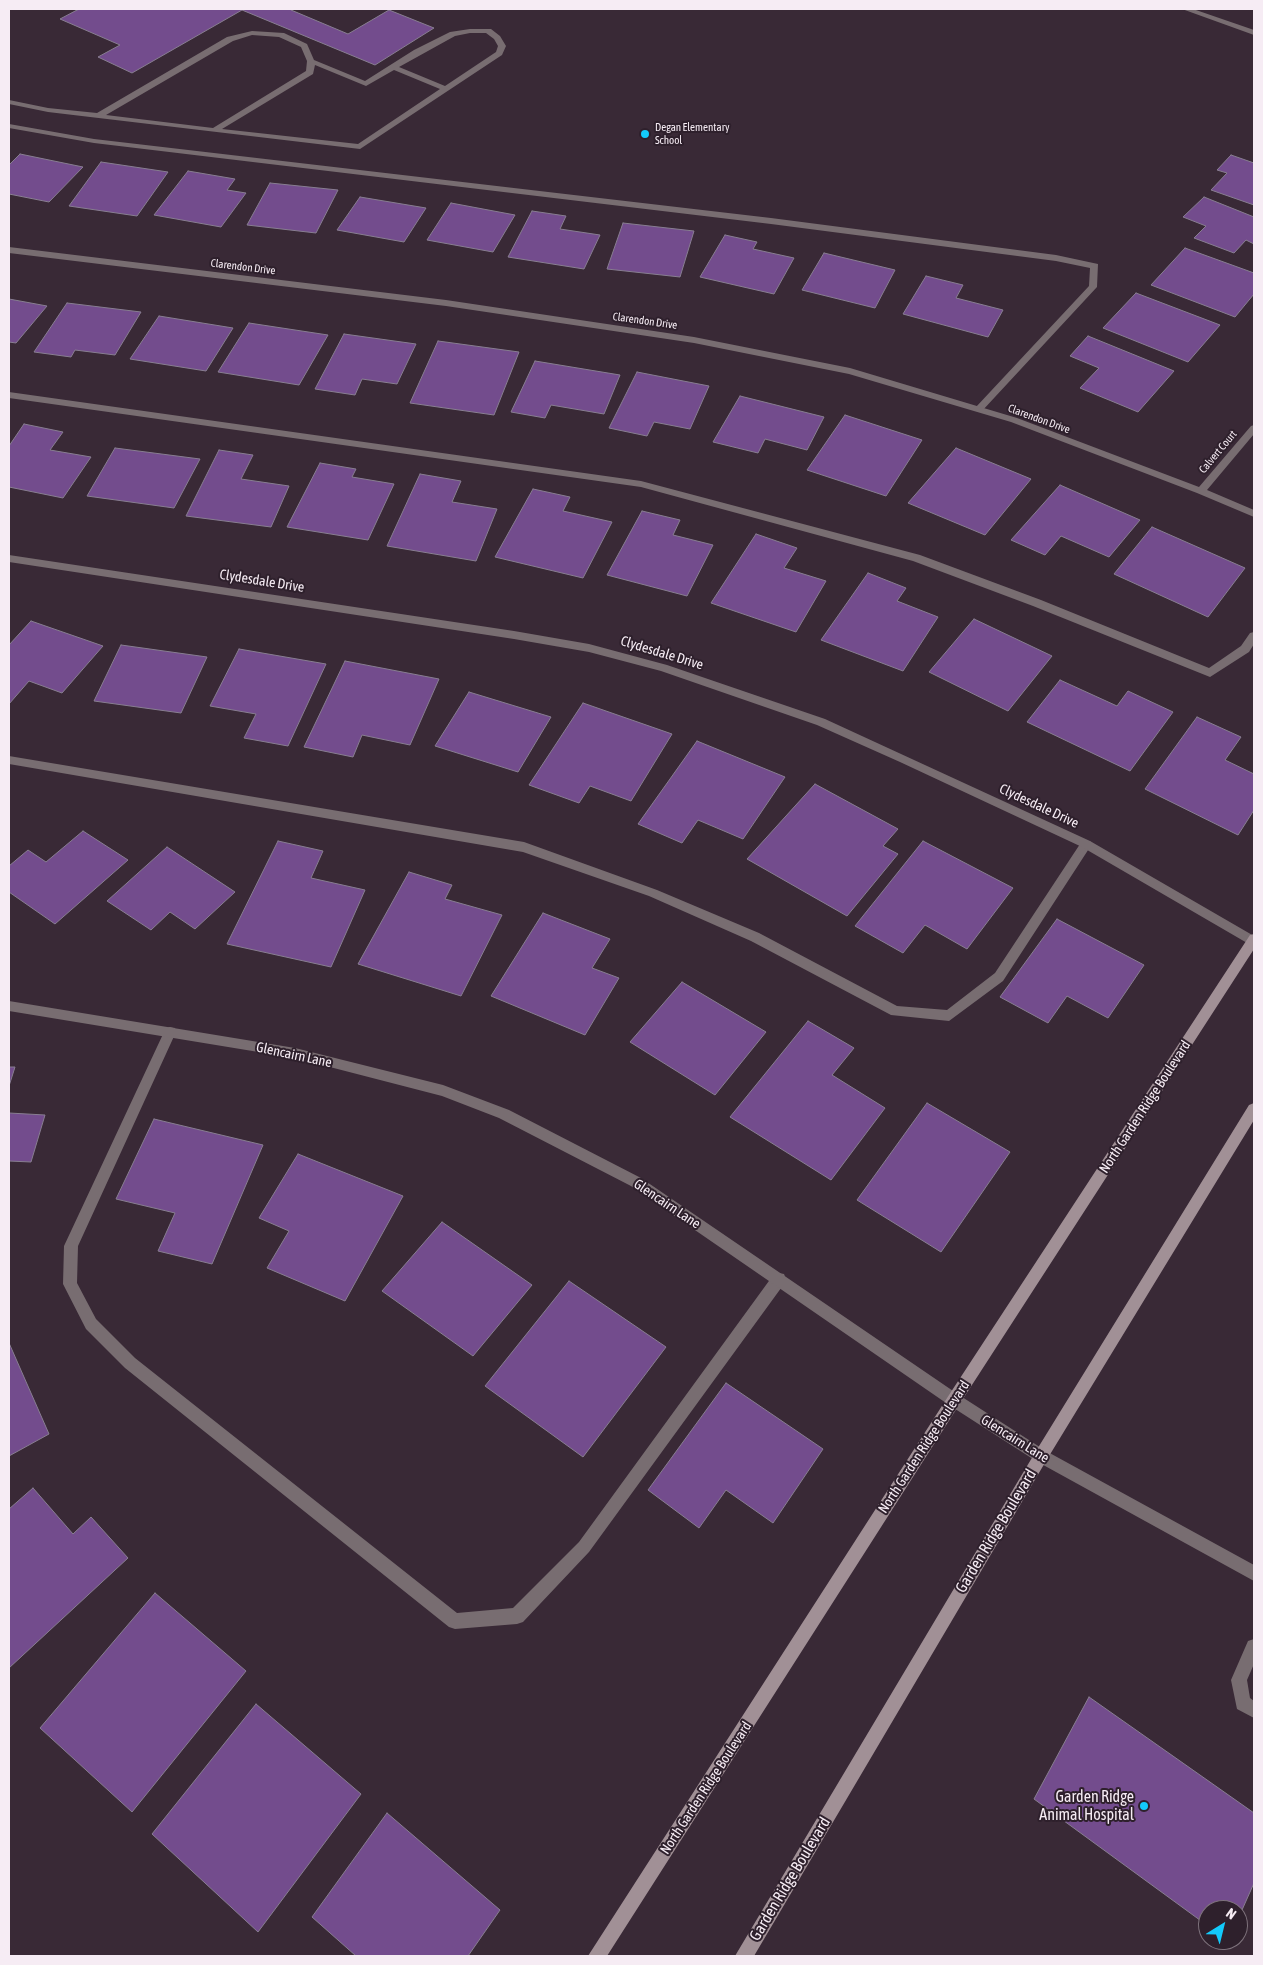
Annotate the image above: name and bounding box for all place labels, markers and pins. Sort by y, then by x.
place label: Degan Elementary School [655,121,729,147]
marker: Degan Elementary School [639,128,651,140]
place label: Garden Ridge Animal Hospital [1039,1787,1134,1825]
marker: Garden Ridge Animal Hospital [1138,1800,1150,1812]

